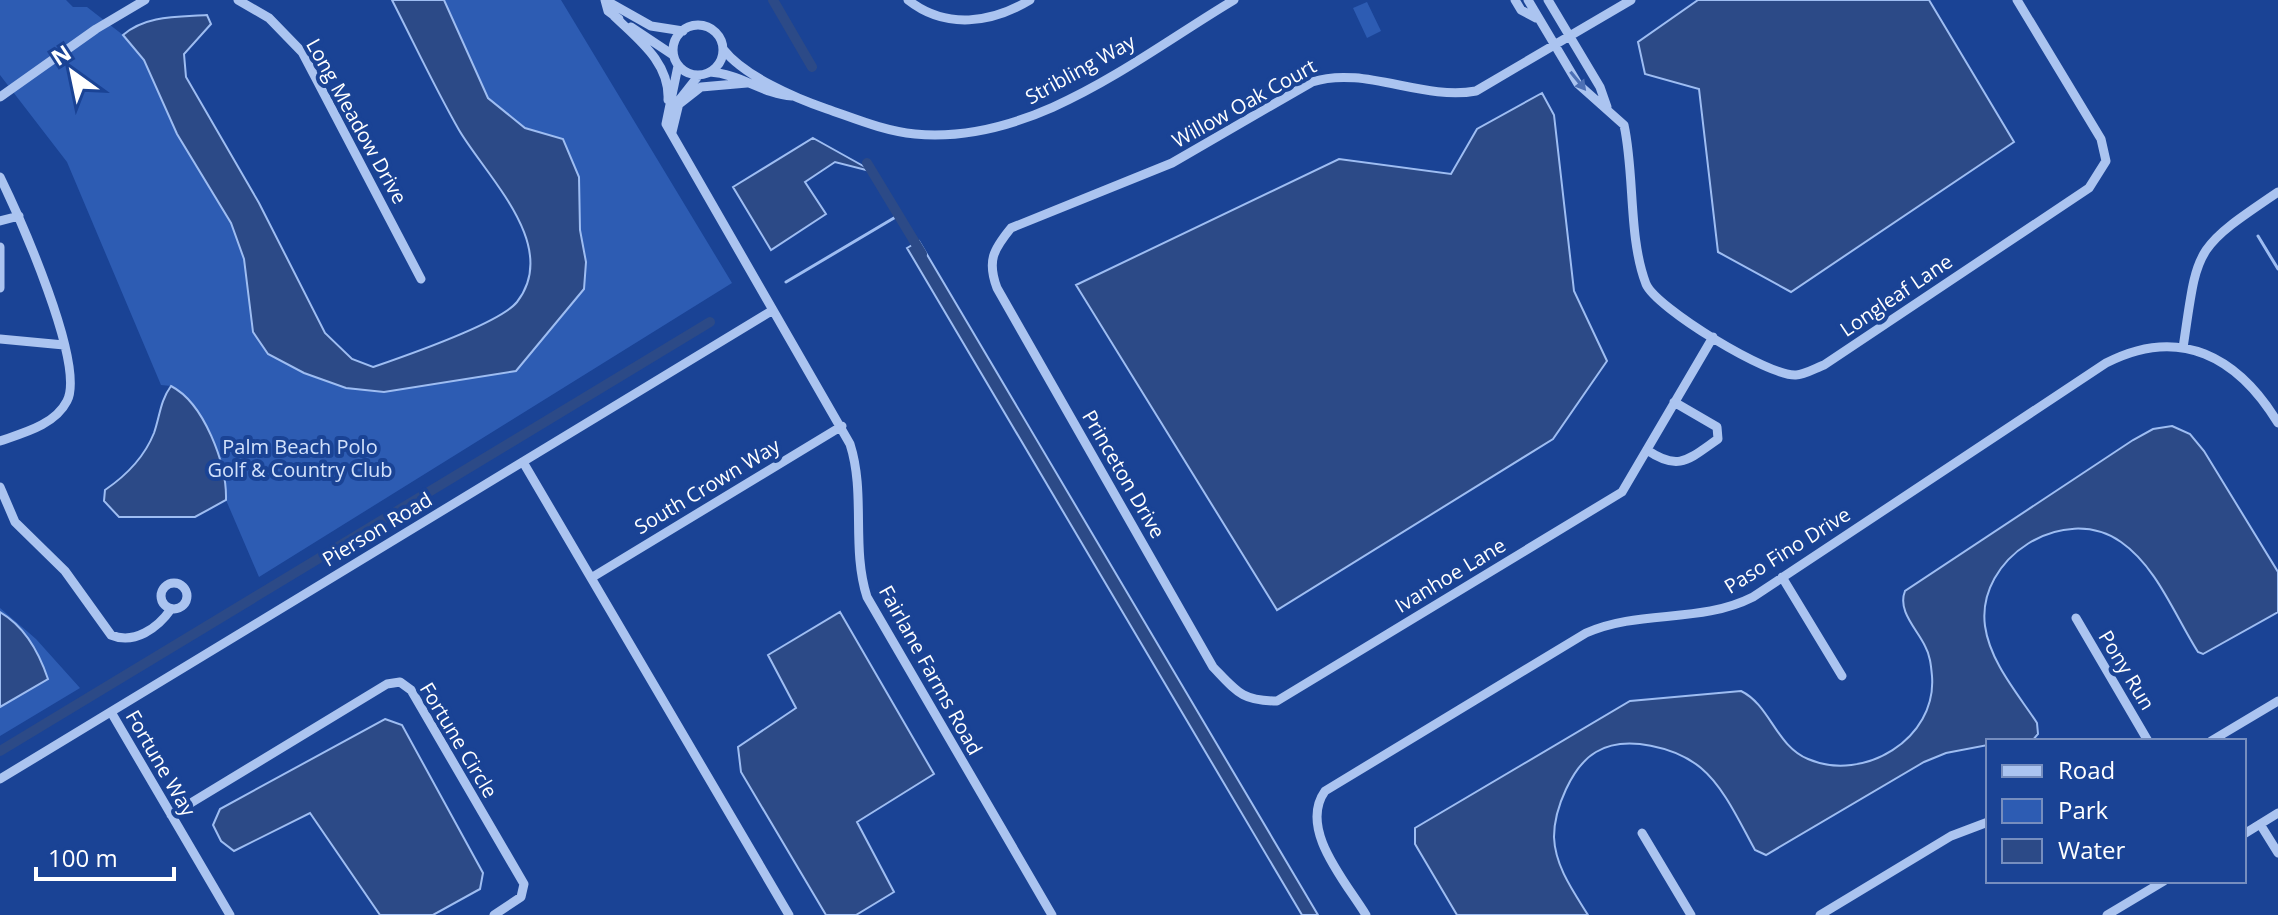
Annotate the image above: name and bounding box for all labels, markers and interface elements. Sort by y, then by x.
street label: Stribling Way [1020,27,1141,110]
north arrow [32,32,112,112]
street label: Long Meadow Drive [300,34,414,208]
text: N [45,37,76,72]
street label: Willow Oak Court [1167,52,1321,154]
one-way arrow [1569,71,1586,91]
street label: Longleaf Lane [1835,247,1957,343]
street label: Princeton Drive [1076,405,1172,543]
street label: South Crown Way [629,431,786,540]
park label: Palm Beach Polo Golf & Country Club [207,433,393,483]
street label: Pierson Road [317,486,437,572]
street label: Paso Fino Drive [1719,500,1855,600]
street label: Ivanhoe Lane [1390,531,1510,619]
street label: Fairlane Farms Road [873,580,989,760]
street label: Pony Run [2093,625,2161,715]
street label: Fortune Circle [414,677,504,803]
street label: Fortune Way [120,705,203,822]
legend [1986,739,2246,883]
text: Road [2058,753,2115,786]
text: Park [2058,793,2109,826]
scale bar [36,831,174,881]
text: Water [2058,833,2126,866]
text: 100 m [48,841,118,874]

